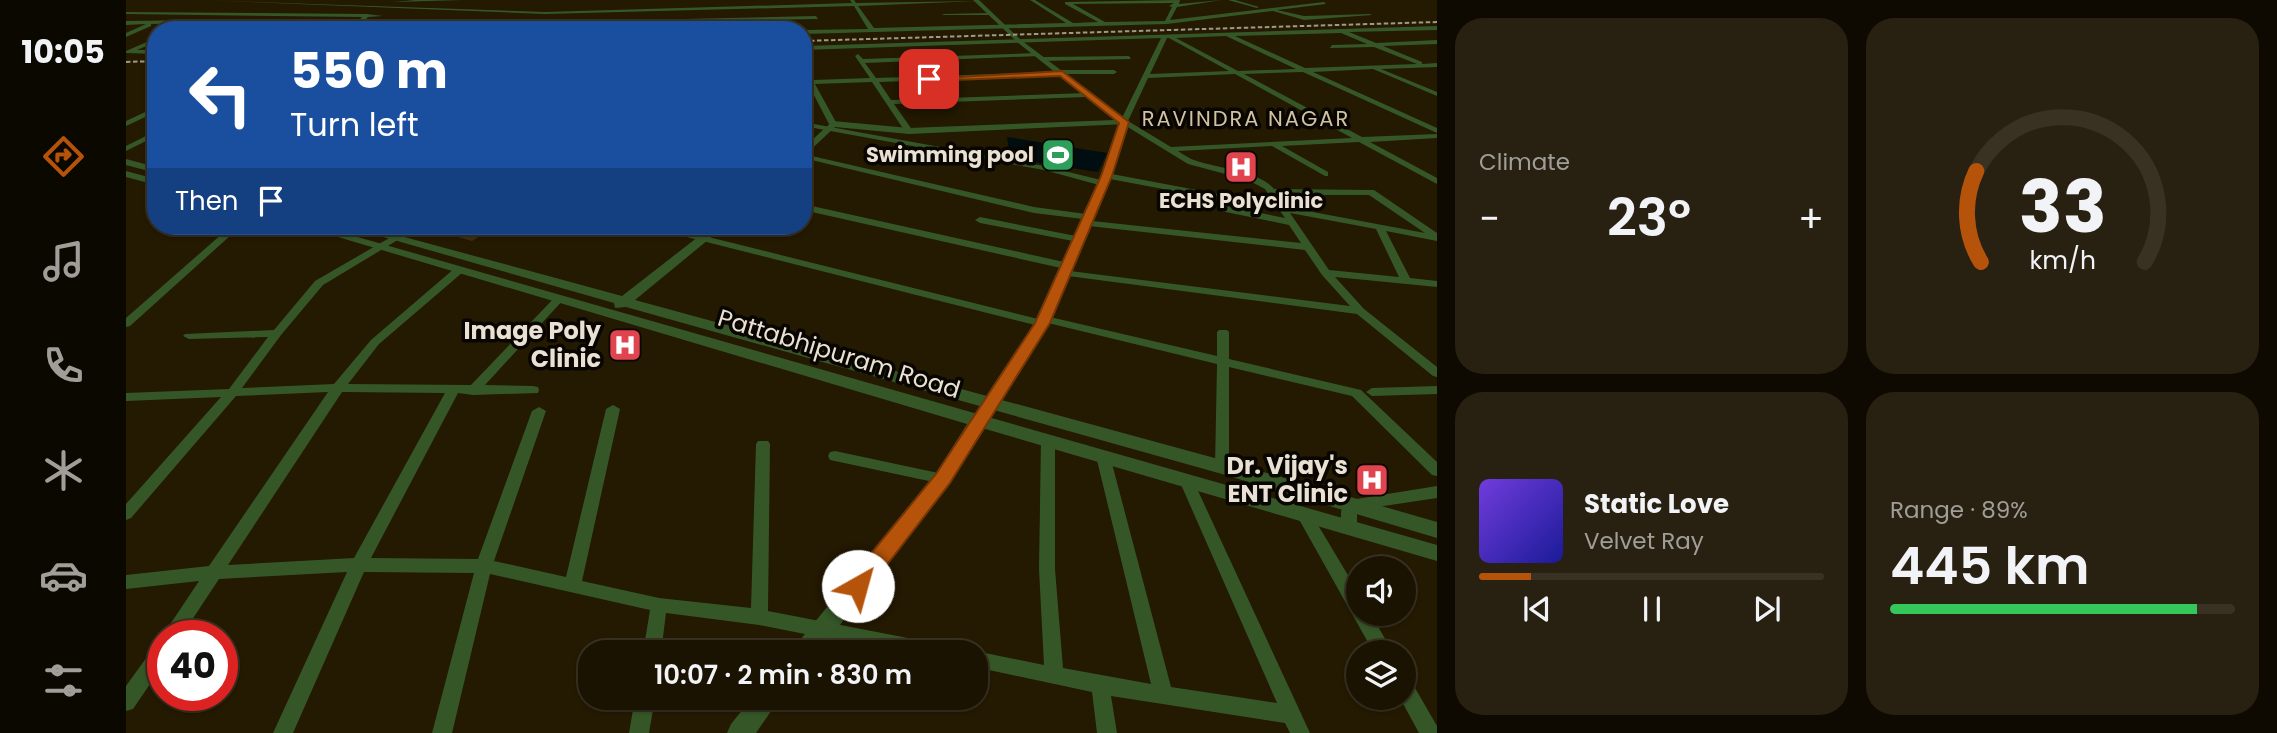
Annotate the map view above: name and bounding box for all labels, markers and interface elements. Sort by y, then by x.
text: 10:05 [21,29,105,74]
text: 550 m [290,37,448,105]
icon: left [175,49,266,140]
pin [899,49,959,109]
icon: arrive [910,60,948,98]
text: Turn left [290,102,419,147]
district label: RAVINDRA NAGAR [1142,104,1350,133]
icon: directions [39,132,88,181]
sports icon: Swimming pool [1039,136,1077,174]
place label: Swimming pool [866,140,1034,169]
text: Climate [1479,146,1570,178]
hospital icon: ECHS Polyclinic [1222,148,1260,186]
text: 33 [2018,156,2107,257]
text: 23° [1607,181,1691,254]
icon: arrive [252,182,290,220]
text: Then [175,183,238,219]
place label: ECHS Polyclinic [1159,186,1323,215]
text: − [1479,192,1500,245]
text: + [1798,192,1824,245]
icon: music [39,237,88,286]
text: km/h [2029,243,2096,278]
street label: Pattabhipuram Road [714,301,964,406]
place label: Image Poly Clinic [464,314,602,375]
hospital icon: Image Poly Clinic [606,326,644,364]
icon: phone [39,341,88,390]
icon: climate [39,446,88,495]
place label: Dr. Vijay's ENT Clinic [1227,449,1348,510]
hospital icon: Dr. Vijay's ENT Clinic [1353,461,1391,499]
text: Static Love [1584,486,1729,522]
text: Range · 89% [1890,494,2028,526]
text: Velvet Ray [1584,525,1704,557]
text: 445 km [1890,529,2089,602]
position arrow [821,549,895,623]
icon: car [39,551,88,600]
map controls [1346,556,1416,710]
button: sound [1346,556,1416,626]
icon: previous [1518,590,1556,628]
icon: pause [1633,590,1671,628]
icon: next [1748,590,1786,628]
speed limit sign: 40 [147,620,238,711]
button: layers [1346,640,1416,710]
icon: filters [39,656,88,705]
text: 10:07 · 2 min · 830 m [654,657,912,693]

